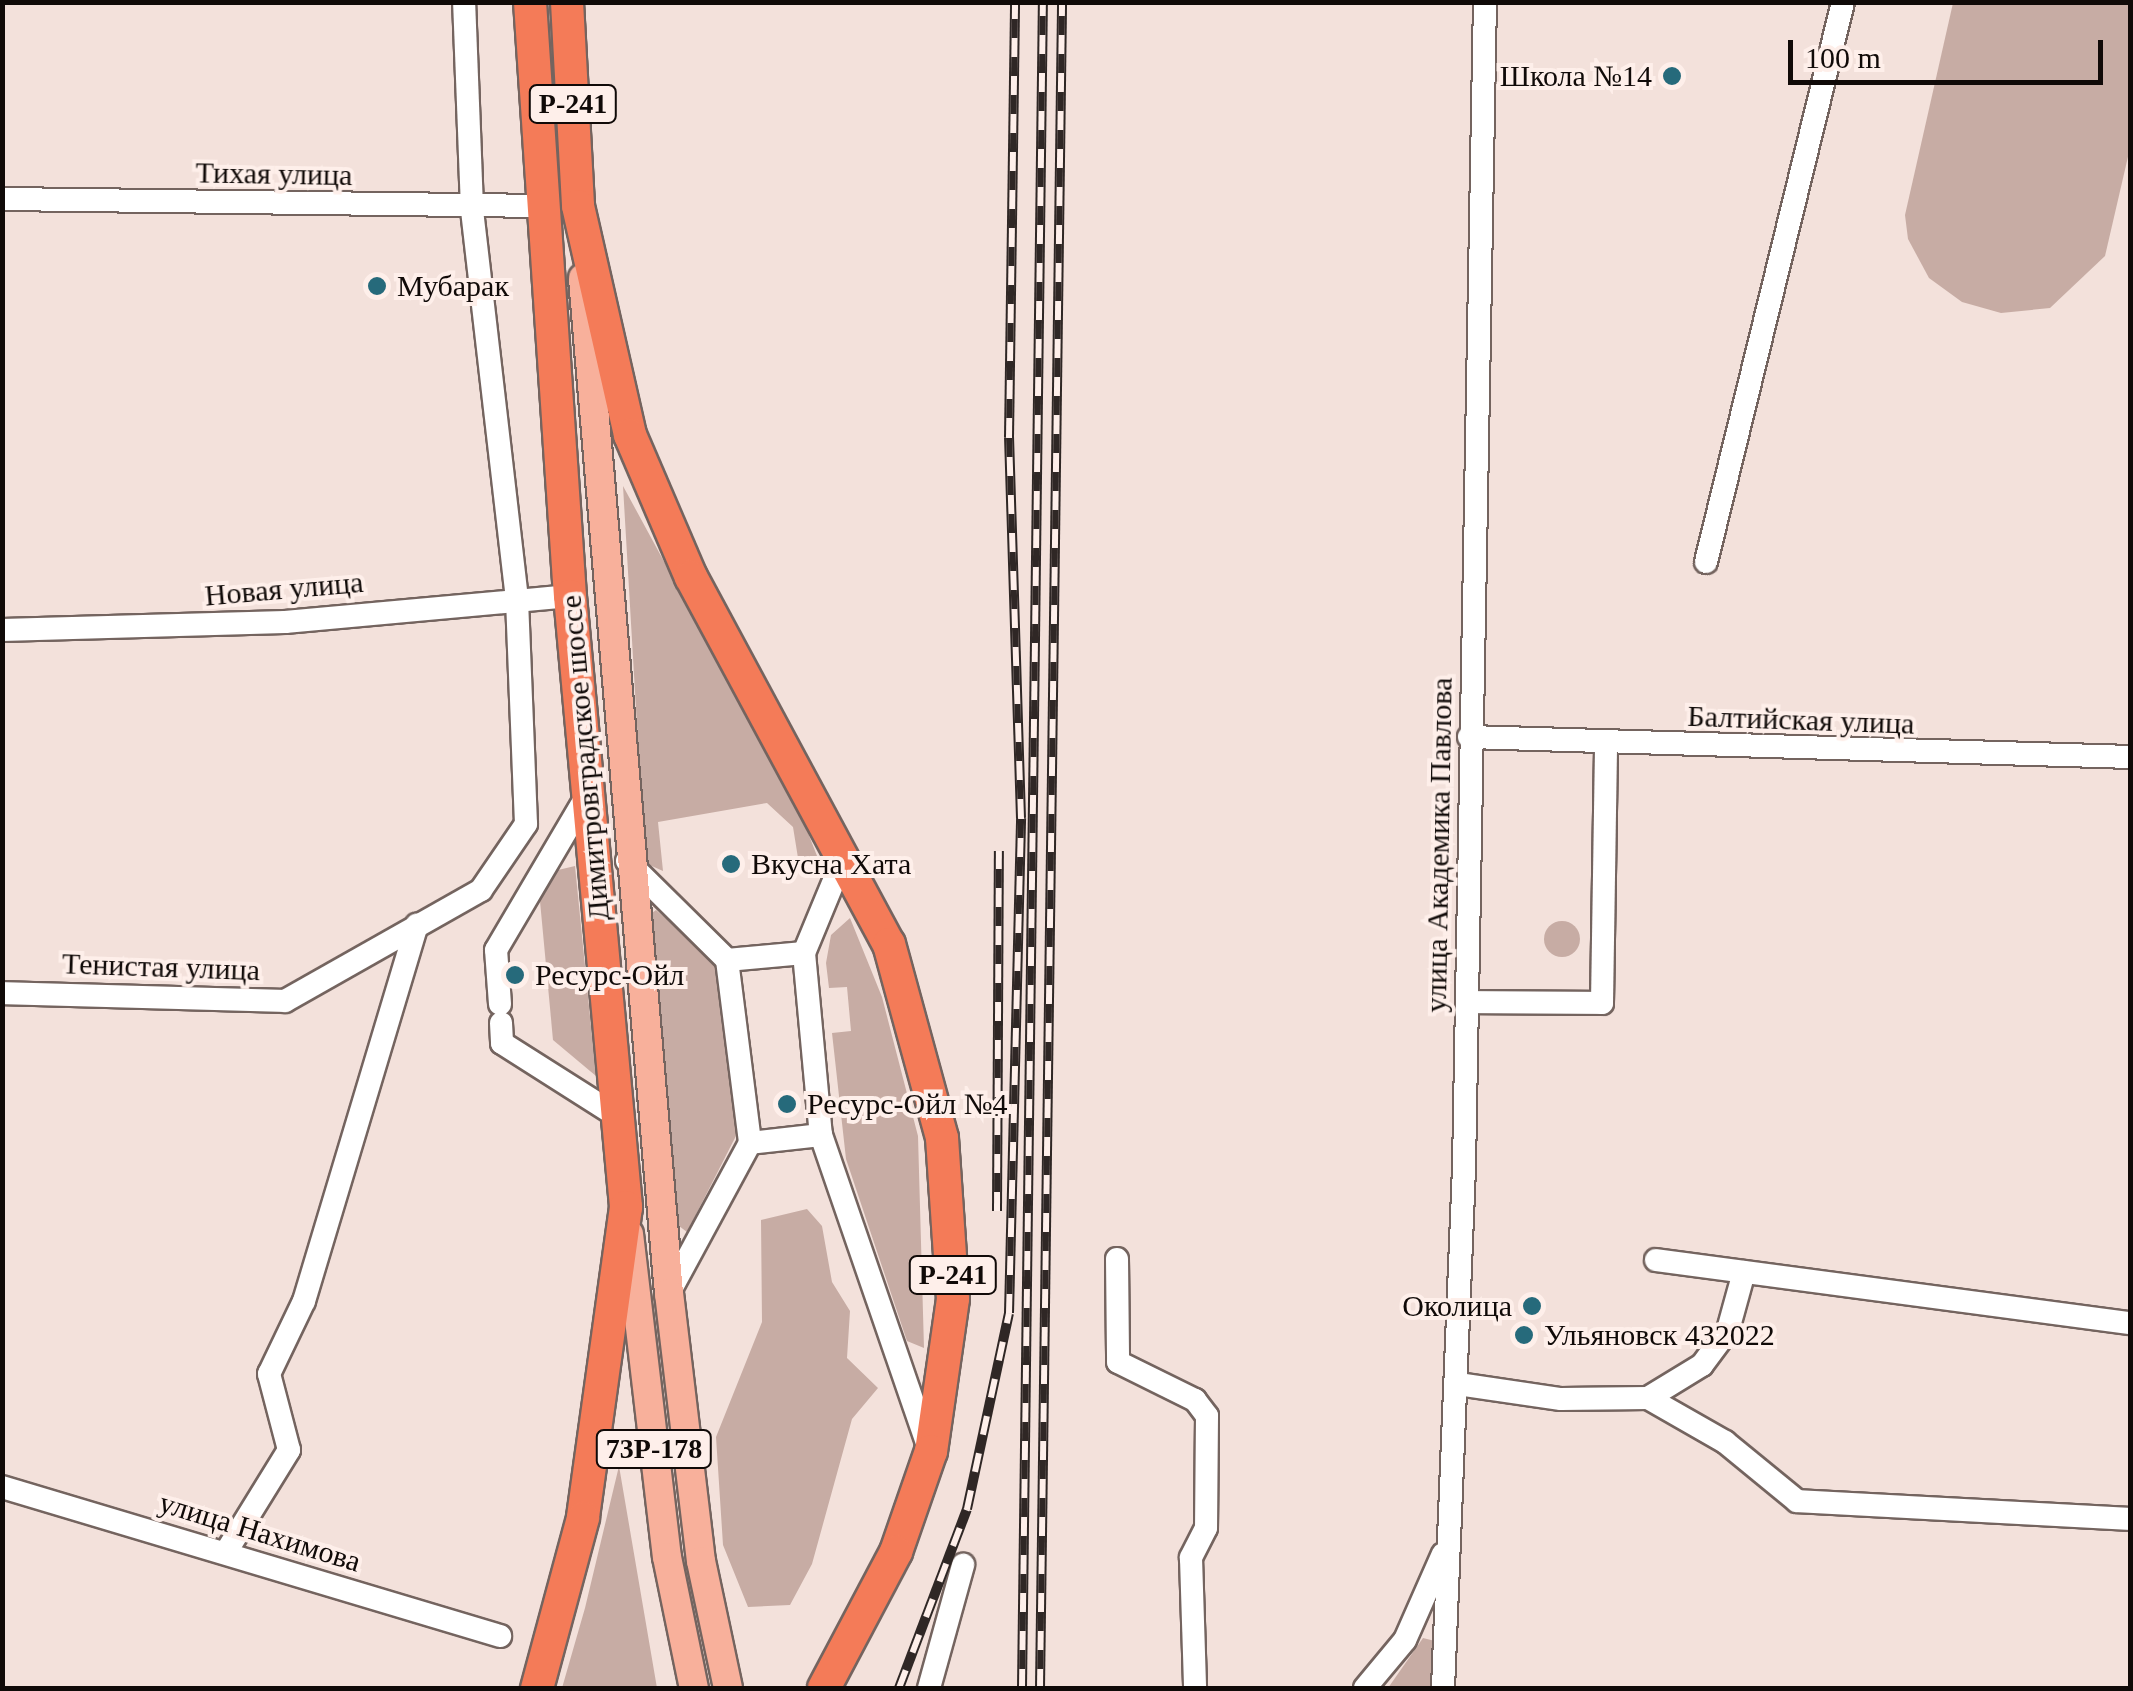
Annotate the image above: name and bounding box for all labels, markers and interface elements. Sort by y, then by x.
scale bar [1793,20,2108,82]
text: 100 m [1805,41,1881,74]
place label: Школа №14 [1500,58,1652,94]
marker: Школа №14 [1661,65,1683,87]
road number: Р-241 [528,81,618,127]
street label: Тихая улица [195,155,353,193]
place label: Мубарак [397,268,509,304]
marker: Мубарак [366,275,388,297]
street label: Новая улица [203,564,365,614]
street label: Димитровградское шоссе [553,594,617,922]
street label: улица Академика Павлова [1418,677,1460,1013]
street label: Балтийская улица [1687,698,1915,742]
place label: Вкусна Хата [751,846,911,882]
marker: Вкусна Хата [720,853,742,875]
street label: Тенистая улица [61,946,261,988]
place label: Ресурс-Ойл [535,957,684,993]
marker: Ресурс-Ойл [504,964,526,986]
place label: Ресурс-Ойл №4 [807,1086,1007,1122]
marker: Ресурс-Ойл №4 [776,1093,798,1115]
road number: Р-241 [908,1252,998,1298]
place label: Околица [1402,1288,1512,1324]
marker: Околица [1521,1295,1543,1317]
place label: Ульяновск 432022 [1544,1317,1775,1353]
marker: Ульяновск 432022 [1513,1324,1535,1346]
road number: 73Р-178 [594,1426,714,1472]
street label: улица Нахимова [155,1484,365,1580]

